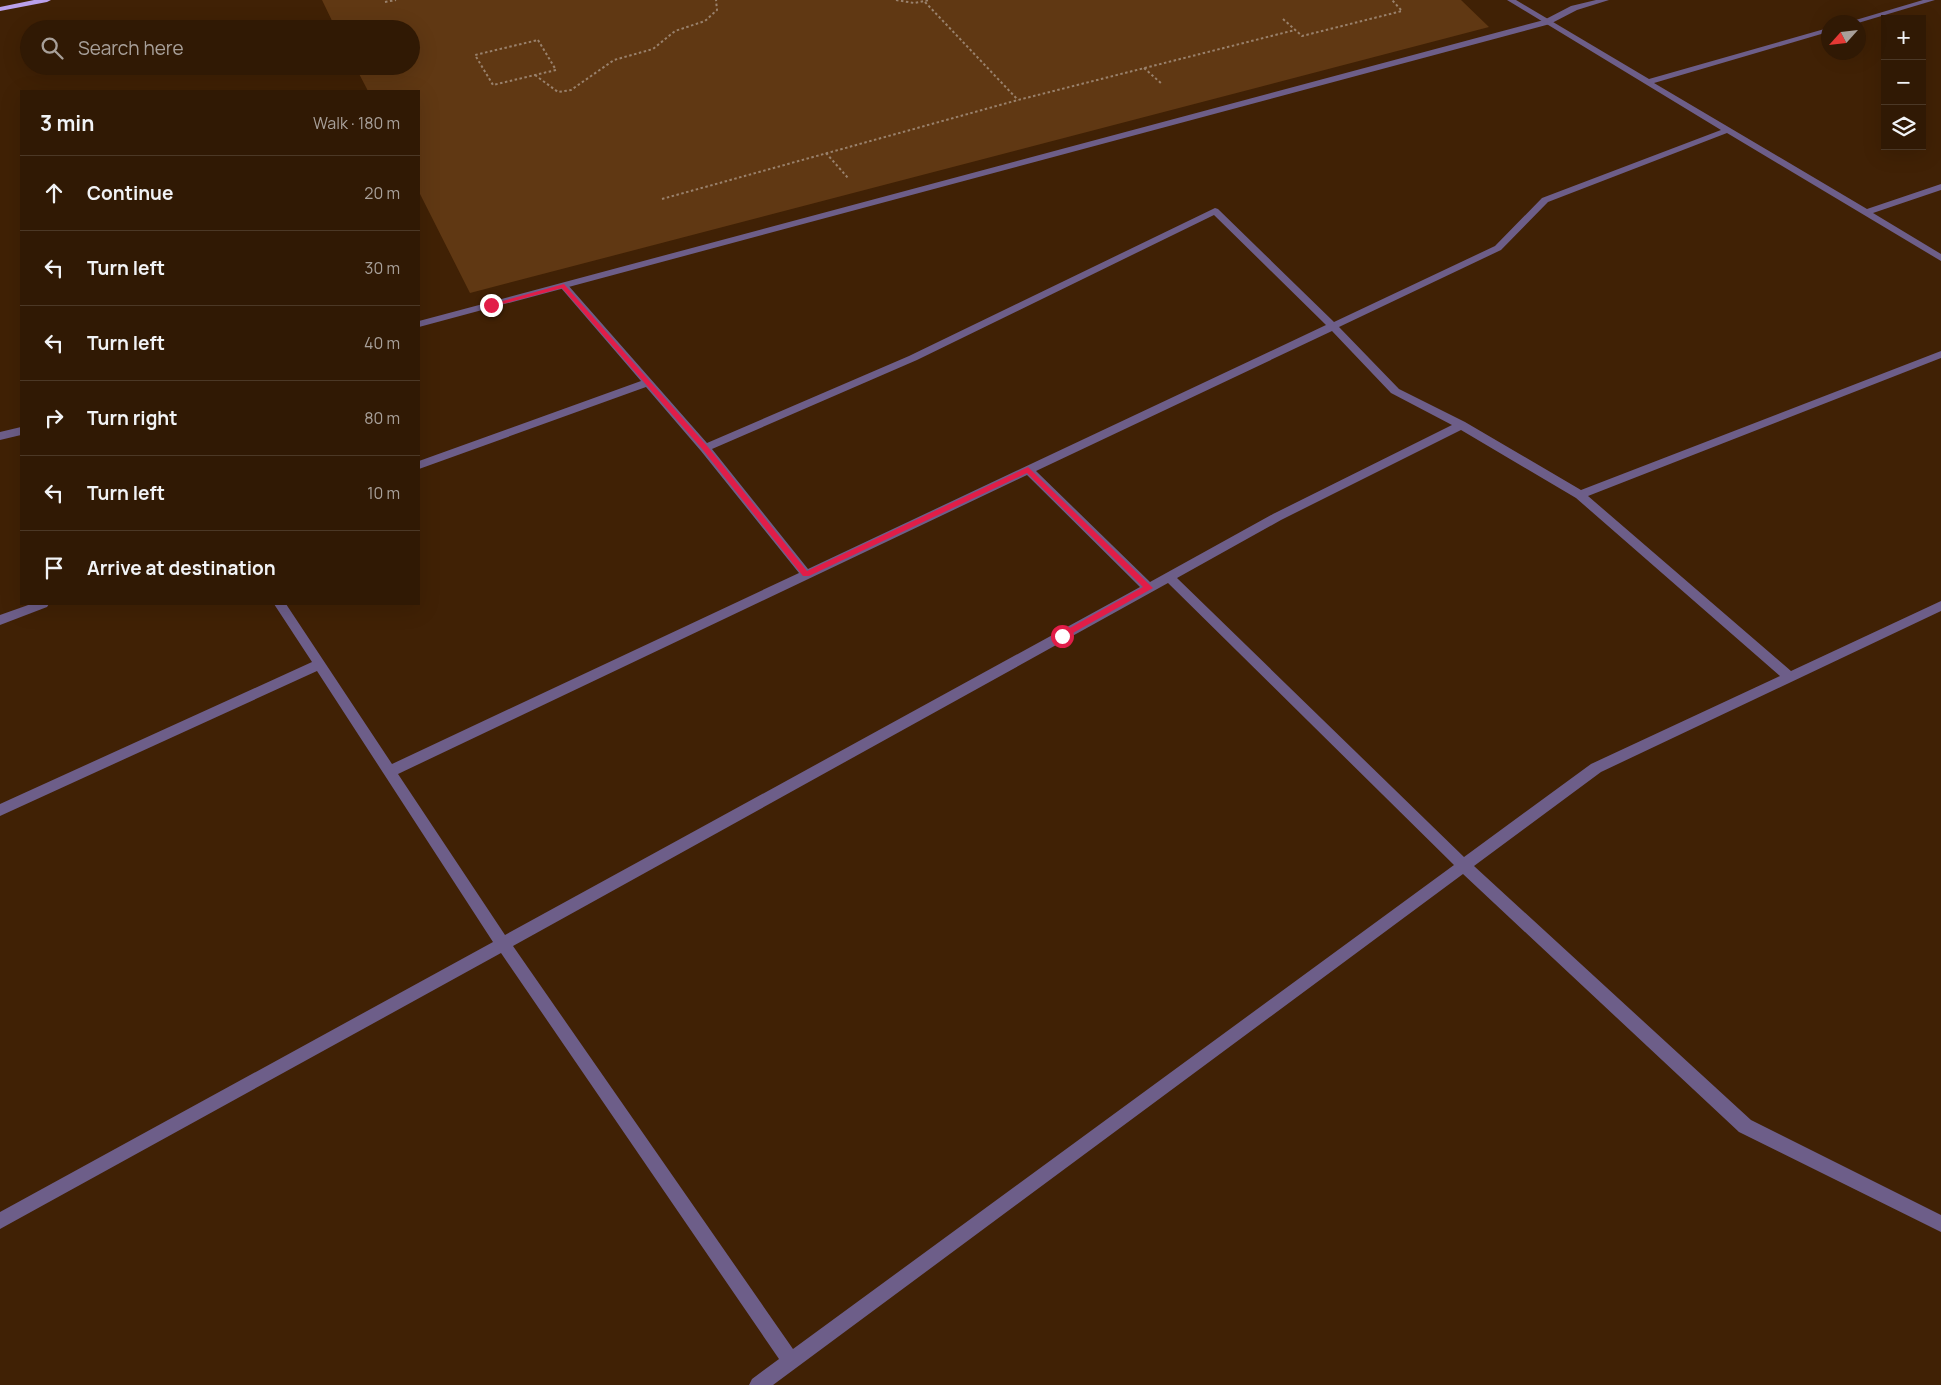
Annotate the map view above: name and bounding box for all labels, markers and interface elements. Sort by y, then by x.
north arrow [1821,15,1866,60]
map controls [1881,15,1926,150]
button: + [1881,15,1926,60]
search box [20,20,420,75]
icon: search [38,34,66,62]
text: Search here [78,35,184,61]
button: − [1881,60,1926,105]
button: layers [1881,105,1926,150]
text: 3 min [40,109,94,137]
text: Walk · 180 m [313,112,400,134]
icon: ahead [40,179,68,207]
text: Continue [87,180,173,206]
text: 20 m [364,182,400,204]
icon: left [40,254,68,282]
text: Turn left [87,255,165,281]
text: 30 m [365,257,400,279]
route end [480,294,503,317]
icon: left [40,329,68,357]
text: Turn left [87,330,165,356]
text: 40 m [364,332,400,354]
icon: right [40,404,68,432]
text: Turn right [87,405,177,431]
text: 80 m [364,407,400,429]
icon: left [40,479,68,507]
text: Turn left [87,480,165,506]
text: 10 m [367,482,400,504]
icon: arrive [40,554,68,582]
text: Arrive at destination [87,555,276,581]
route start [1051,625,1074,648]

